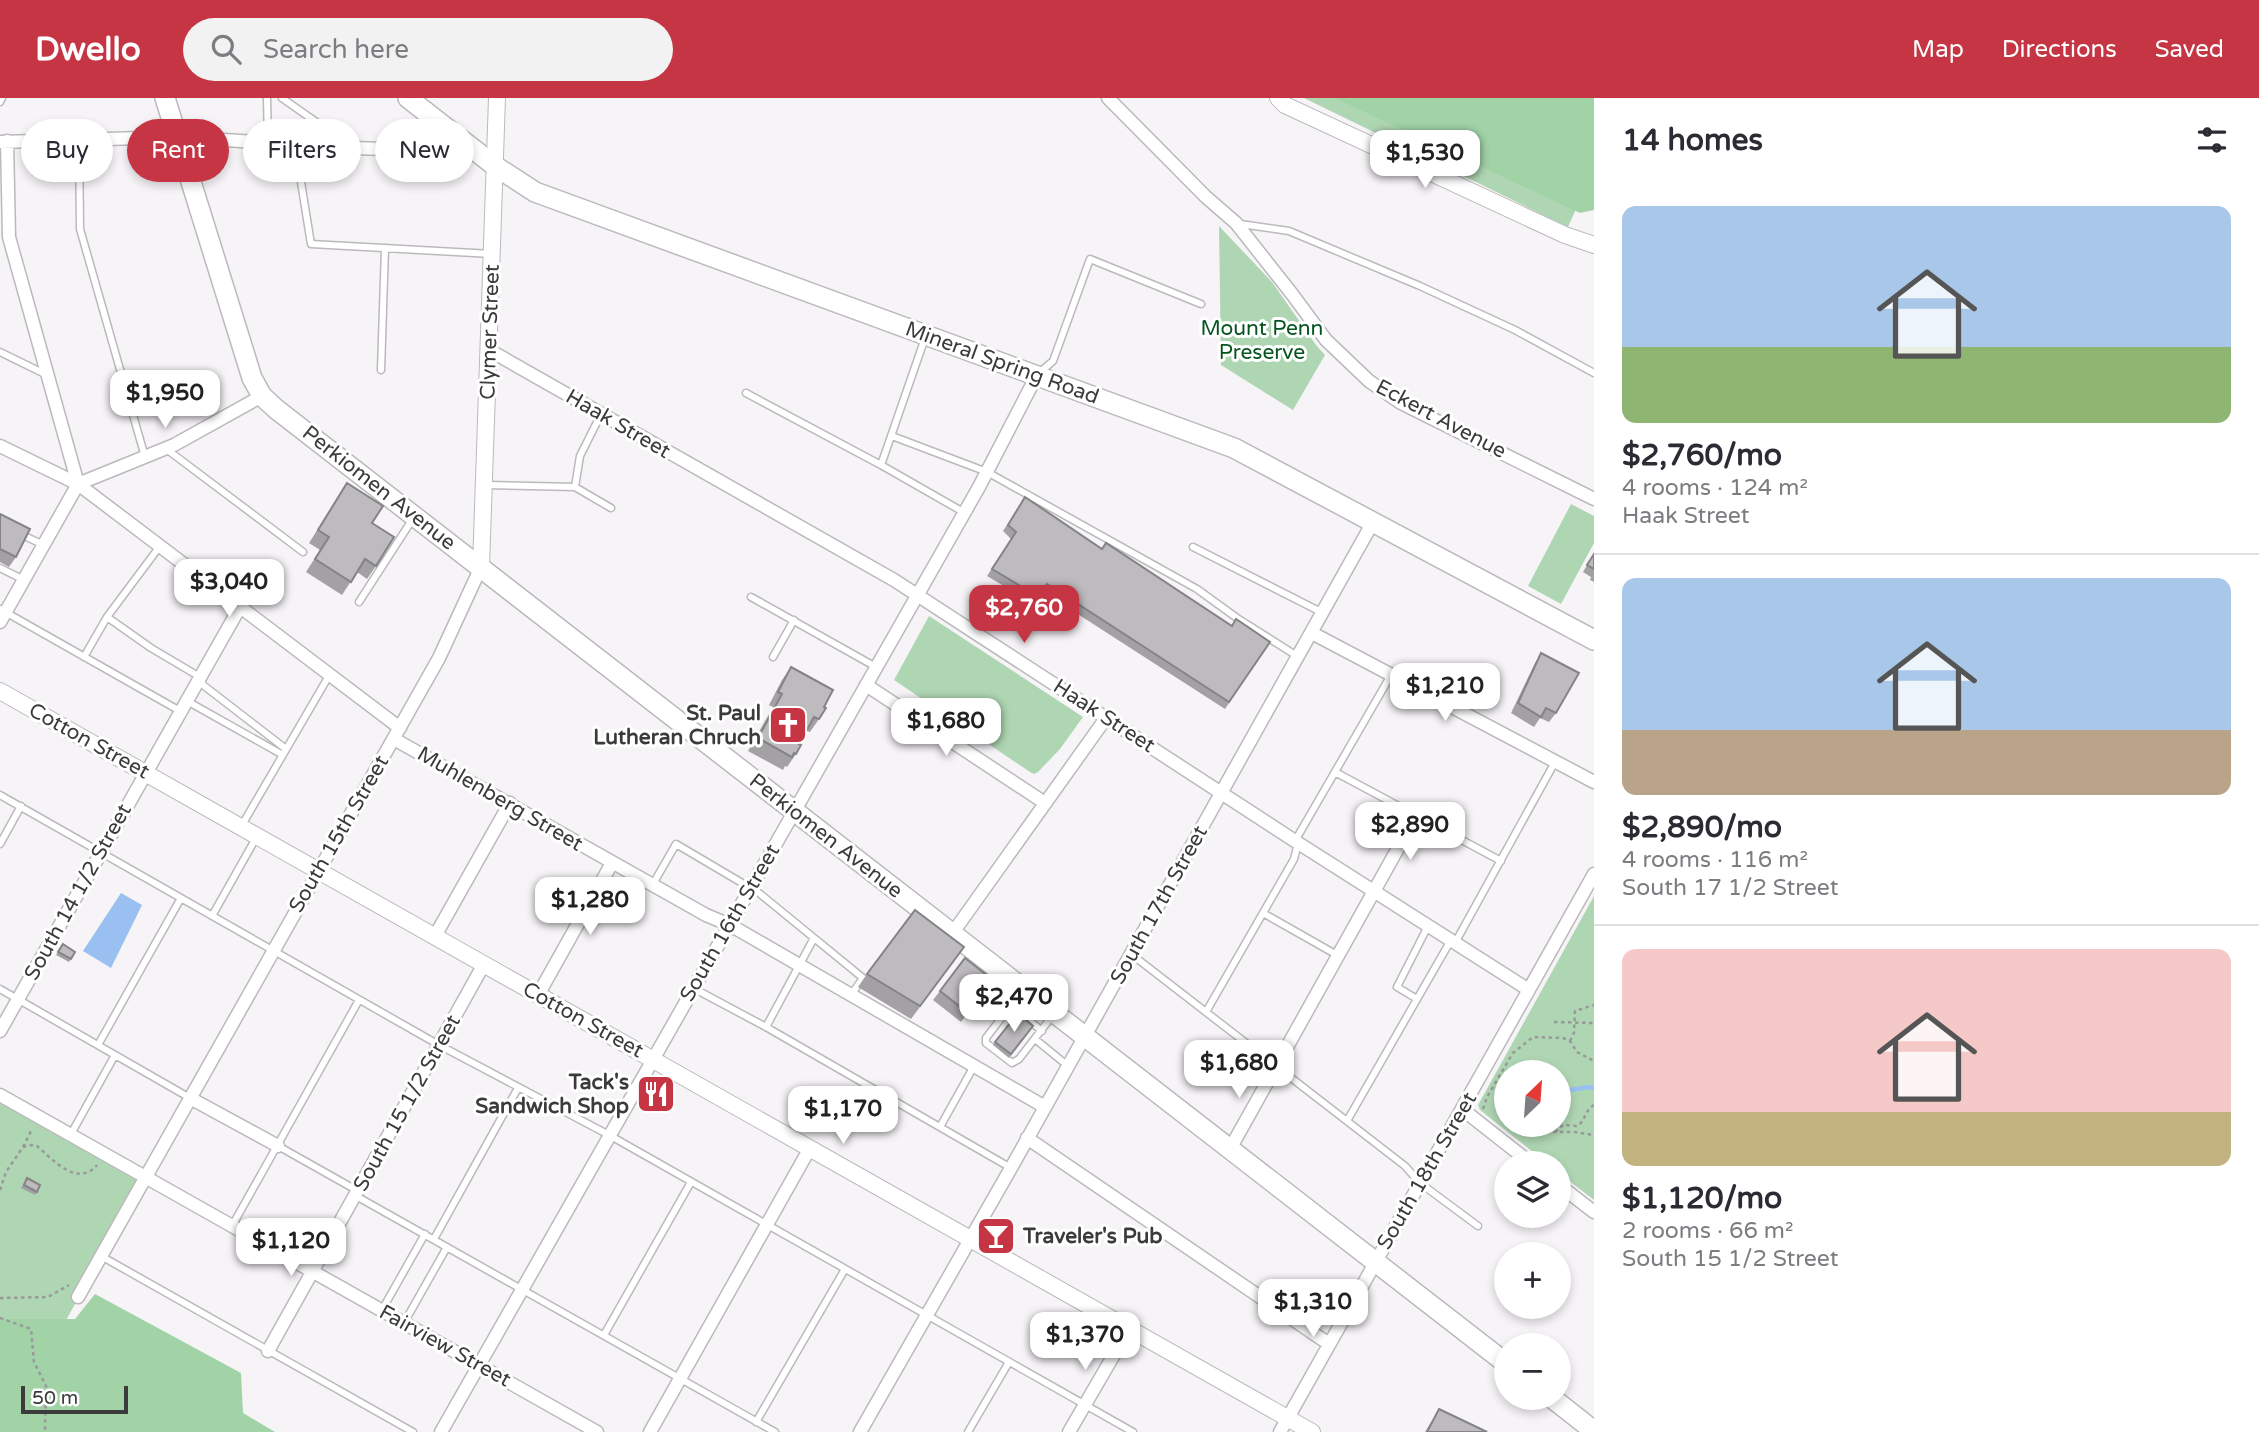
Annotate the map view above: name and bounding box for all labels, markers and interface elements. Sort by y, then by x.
search box [183,18,673,81]
text: Dwello [35,30,141,69]
icon: search [207,30,245,68]
text: Search here [263,34,409,65]
text: Map [1912,35,1964,64]
text: Directions [2002,35,2117,64]
text: Saved [2155,35,2224,64]
chip: Buy [21,119,113,182]
chip: Rent [127,119,229,182]
chip: Filters [243,119,361,182]
chip: New [375,119,474,182]
icon: filters [2193,121,2231,159]
text: 14 homes [1622,122,1763,159]
pin: $1,530 [1368,130,1482,190]
text: $1,530 [1386,139,1464,167]
icon: home [1864,251,1990,377]
street label: Clymer Street [475,264,505,400]
street label: Mineral Spring Road [902,316,1102,410]
park label: Mount Penn Preserve [1201,316,1323,365]
pin: $1,950 [108,370,222,430]
street label: Eckert Avenue [1372,374,1511,464]
text: $1,950 [126,379,204,407]
street label: Haak Street [561,384,675,464]
street label: Perkiomen Avenue [297,420,461,556]
text: $2,760/mo [1622,437,1782,474]
text: 4 rooms · 124 m² [1622,474,1808,502]
text: Haak Street [1622,502,1749,530]
pin: $3,040 [172,560,286,619]
text: $3,040 [190,568,268,596]
pin: $2,760 [967,586,1081,645]
text: $2,760 [985,594,1063,622]
icon: home [1864,623,1990,749]
pin: $1,210 [1388,664,1502,723]
text: $1,210 [1406,672,1484,700]
street label: Haak Street [1048,674,1160,758]
street label: Cotton Street [24,698,154,784]
pin: $1,680 [889,698,1003,758]
place label: St. Paul Lutheran Chruch [593,701,761,750]
church icon: St. Paul Lutheran Chruch [767,704,809,746]
text: $1,680 [907,707,985,735]
street label: Muhlenberg Street [413,741,587,857]
street label: South 15th Street [284,751,394,917]
street label: Perkiomen Avenue [744,768,908,904]
street label: South 14 1/2 Street [19,799,137,985]
pin: $2,890 [1353,802,1467,862]
text: $2,890/mo [1622,809,1782,846]
text: $2,890 [1371,811,1449,839]
street label: South 17th Street [1105,821,1213,989]
street label: South 16th Street [675,840,785,1006]
text: 4 rooms · 116 m² [1622,846,1808,874]
text: South 17 1/2 Street [1622,874,1839,902]
pin: $1,280 [533,878,647,937]
text: $1,280 [551,886,629,914]
pin: $2,470 [957,974,1071,1034]
street label: Cotton Street [518,977,648,1063]
text: $2,470 [975,983,1053,1011]
icon: home [1864,994,1990,1120]
street label: South 15 1/2 Street [348,1010,466,1196]
pin: $1,680 [1182,1040,1296,1100]
text: $1,680 [1200,1049,1278,1077]
north arrow [1494,1060,1572,1138]
map controls [1494,1060,1571,1410]
place label: Tack's Sandwich Shop [475,1070,629,1119]
restaurant icon: Tack's Sandwich Shop [635,1073,677,1115]
pin: $1,170 [786,1086,900,1146]
street label: South 18th Street [1372,1088,1482,1254]
text: $1,170 [804,1095,882,1123]
button: layers [1494,1151,1571,1228]
text: $1,120/mo [1622,1180,1782,1217]
bar icon: Traveler's Pub [975,1215,1017,1257]
text: 2 rooms · 66 m² [1622,1217,1793,1245]
pin: $1,120 [234,1218,348,1278]
place label: Traveler's Pub [1022,1224,1162,1249]
text: $1,120 [252,1227,330,1255]
button: + [1494,1242,1571,1319]
text: South 15 1/2 Street [1622,1245,1839,1273]
pin: $1,310 [1256,1280,1370,1339]
text: $1,310 [1274,1288,1352,1316]
street label: Fairview Street [375,1300,515,1392]
pin: $1,370 [1028,1312,1142,1372]
text: $1,370 [1046,1321,1124,1349]
button: − [1494,1333,1571,1410]
scale bar [21,1383,128,1415]
text: 50 m [32,1387,78,1409]

